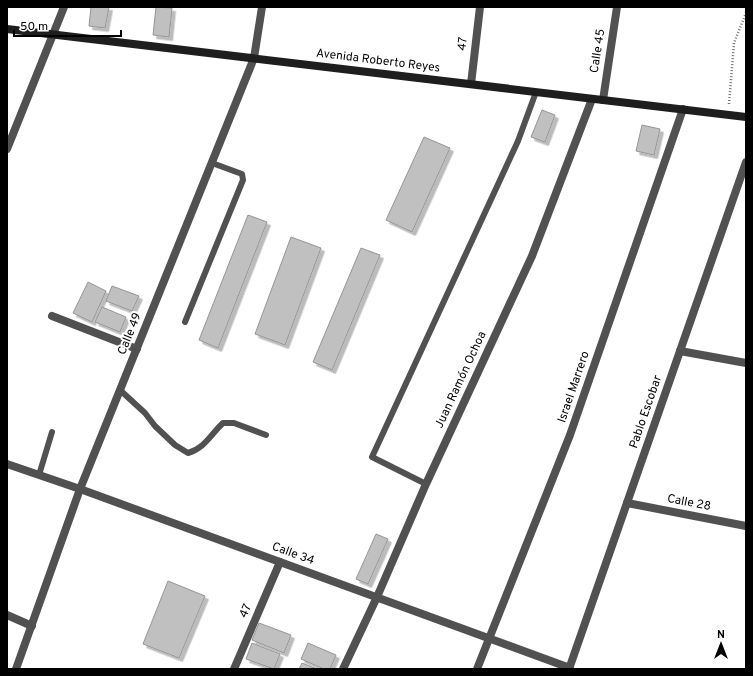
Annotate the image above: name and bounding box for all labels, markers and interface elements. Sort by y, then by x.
scale bar [14,12,121,38]
text: 50 m [20,19,48,35]
street label: Calle 45 [587,28,609,74]
street label: 47 [454,36,472,52]
street label: Avenida Roberto Reyes [315,45,441,77]
street label: Calle 49 [114,311,146,357]
street label: Juan Ramón Ochoa [432,329,490,431]
street label: Israel Marrero [554,349,594,425]
street label: Pablo Escobar [626,373,666,451]
street label: Calle 28 [666,491,712,515]
street label: Calle 34 [269,539,317,569]
street label: 47 [236,602,256,620]
north arrow [701,624,741,664]
text: N [717,628,725,642]

